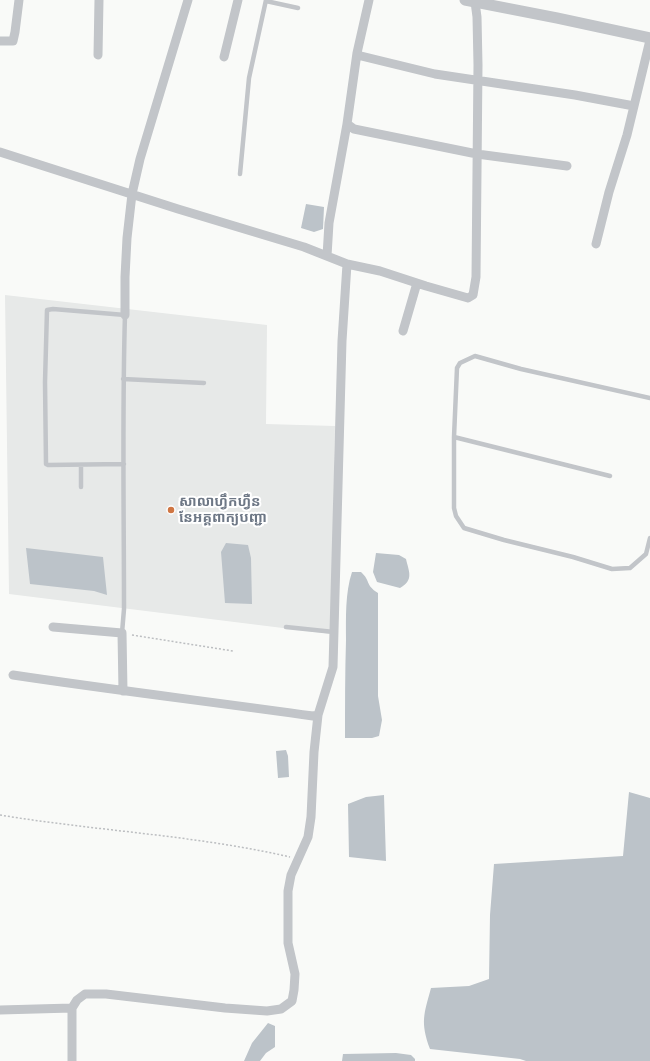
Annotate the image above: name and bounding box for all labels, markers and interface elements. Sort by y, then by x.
place label: សាលាហ្វឹកហ្វឺន នែអគ្គពាក្យបញ្ជា [179,494,267,526]
marker: សាលាហ្វឹកហ្វឺន នែអគ្គពាក្យបញ្ជា [166,505,176,515]

